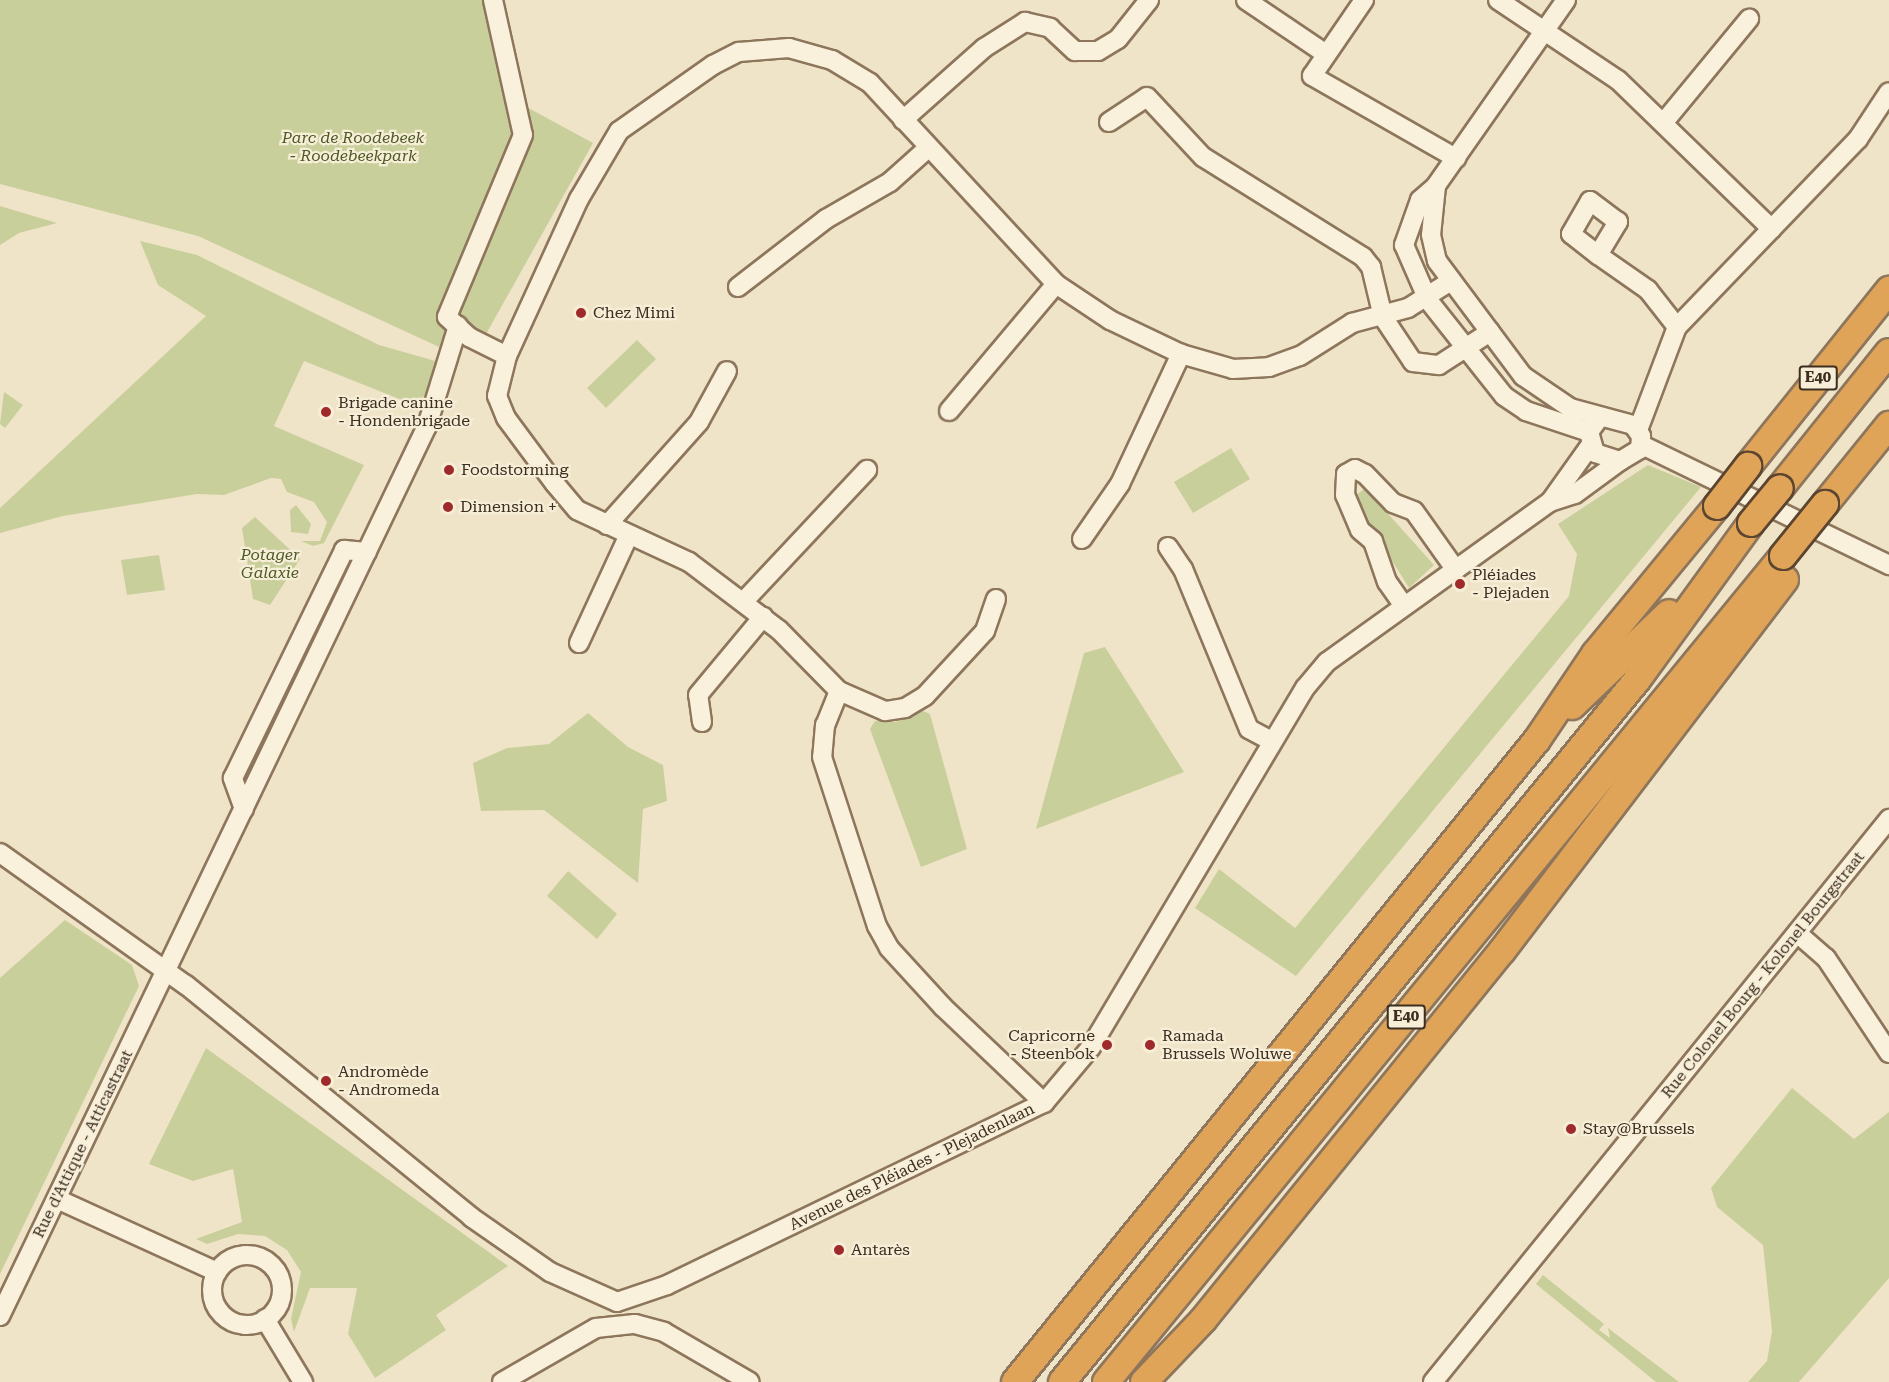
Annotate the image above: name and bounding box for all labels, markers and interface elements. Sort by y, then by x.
park label: Parc de Roodebeek - Roodebeekpark [282,128,424,166]
place label: Chez Mimi [593,303,675,323]
marker: Chez Mimi [574,306,588,320]
road number: E40 [1798,366,1838,390]
place label: Brigade canine - Hondenbrigade [338,393,470,431]
marker: Brigade canine - Hondenbrigade [319,405,333,419]
place label: Foodstorming [461,460,569,480]
marker: Foodstorming [442,463,456,477]
place label: Dimension + [460,497,557,517]
marker: Dimension + [441,500,455,514]
park label: Potager Galaxie [240,545,300,583]
place label: Pléiades - Plejaden [1472,565,1550,603]
marker: Pléiades - Plejaden [1453,577,1467,591]
street label: Rue Colonel Bourg - Kolonel Bourgstraat [1657,848,1869,1102]
road number: E40 [1386,1005,1426,1029]
place label: Capricorne - Steenbok [1008,1026,1095,1064]
place label: Ramada Brussels Woluwe [1162,1026,1292,1064]
marker: Capricorne - Steenbok [1100,1038,1114,1052]
marker: Ramada Brussels Woluwe [1143,1038,1157,1052]
street label: Rue d'Attique - Atticastraat [29,1047,137,1241]
place label: Andromède - Andromeda [338,1062,439,1100]
marker: Andromède - Andromeda [319,1074,333,1088]
street label: Avenue des Pléiades - Plejadenlaan [786,1099,1038,1235]
place label: Stay@Brussels [1583,1119,1695,1139]
marker: Stay@Brussels [1564,1122,1578,1136]
place label: Antarès [851,1240,910,1260]
marker: Antarès [832,1243,846,1257]

